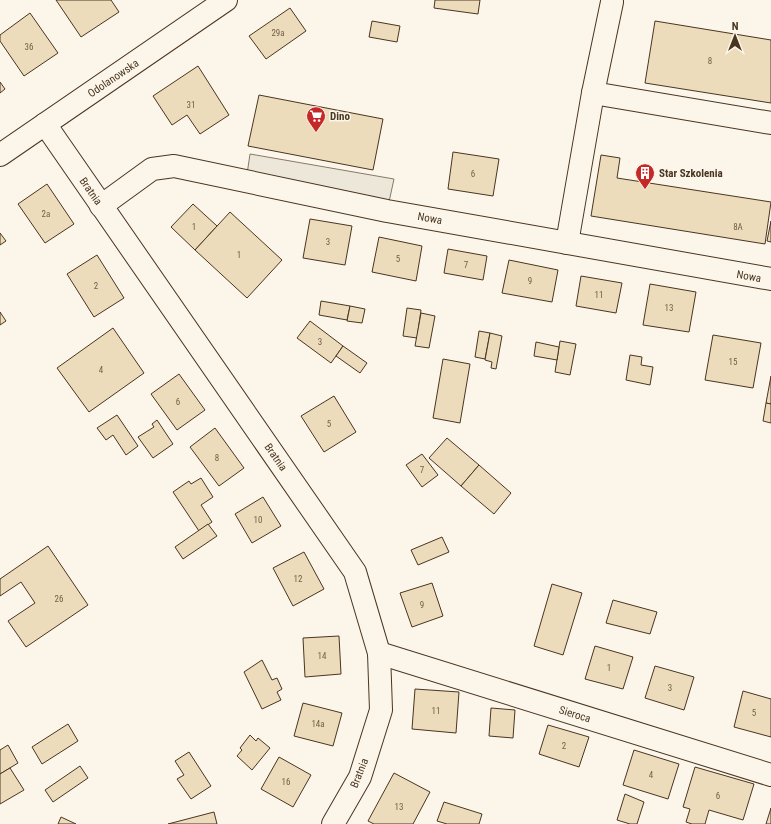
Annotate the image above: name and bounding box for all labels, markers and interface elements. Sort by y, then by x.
north arrow [715,16,755,56]
text: N [732,20,739,33]
house number: 29a [271,28,285,38]
house number: 36 [25,42,33,52]
house number: 8 [708,56,712,66]
street label: Odolanowska [85,57,141,100]
house number: 31 [187,100,195,110]
supermarket icon: Dino [305,105,327,133]
place label: Dino [330,110,350,123]
building icon: Star Szkolenia [634,162,656,190]
place label: Star Szkolenia [659,167,723,180]
house number: 6 [471,169,475,179]
street label: Bratnia [76,175,105,208]
house number: 2a [42,209,50,219]
street label: Nowa [417,210,443,227]
house number: 1 [192,222,196,232]
house number: 8A [733,222,743,232]
house number: 3 [326,237,330,247]
house number: 1 [237,250,241,260]
house number: 5 [396,254,401,264]
house number: 7 [464,260,469,270]
street label: Nowa [736,268,762,285]
house number: 9 [528,276,532,286]
house number: 2 [94,281,99,291]
house number: 11 [595,290,603,300]
house number: 13 [665,303,673,313]
house number: 3 [318,337,322,347]
house number: 15 [729,357,738,367]
house number: 4 [99,365,104,375]
house number: 6 [176,397,180,407]
house number: 5 [327,419,332,429]
street label: Bratnia [261,441,290,474]
house number: 8 [215,453,219,463]
house number: 7 [420,465,425,475]
house number: 10 [254,515,262,525]
house number: 12 [294,574,303,584]
house number: 26 [55,594,63,604]
house number: 9 [420,600,424,610]
house number: 14 [318,651,327,661]
house number: 1 [607,663,611,673]
house number: 3 [668,683,672,693]
street label: Sieroca [557,704,592,725]
house number: 11 [432,706,440,716]
house number: 5 [752,708,757,718]
house number: 14a [311,719,325,729]
house number: 2 [562,741,567,751]
street label: Bratnia [348,756,371,790]
house number: 4 [649,770,654,780]
house number: 16 [282,777,290,787]
house number: 6 [716,791,720,801]
house number: 13 [395,802,403,812]

